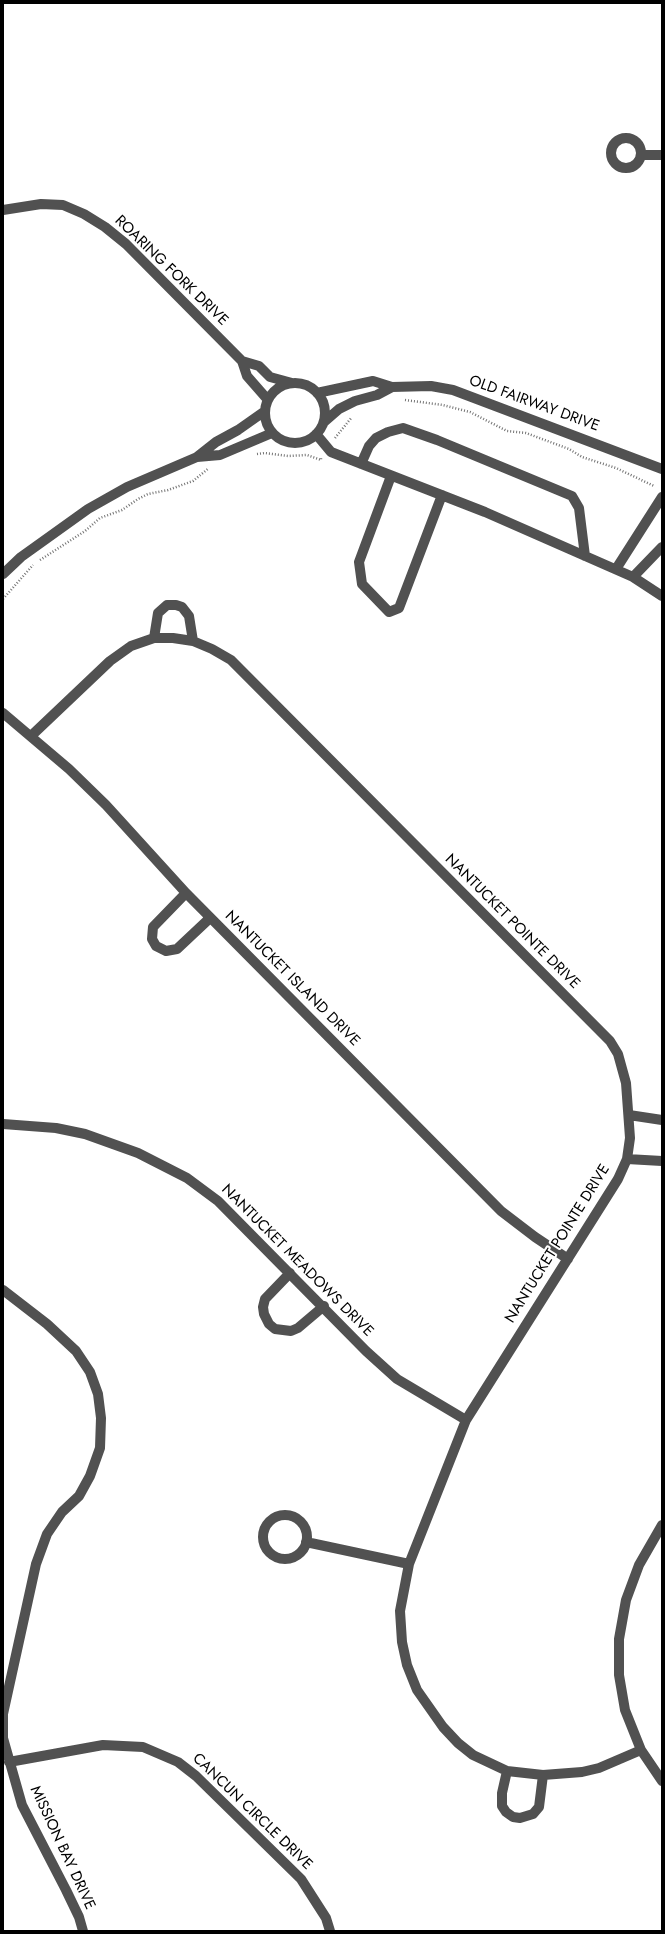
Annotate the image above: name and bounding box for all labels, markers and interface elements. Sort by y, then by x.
street label: ROARING FORK DRIVE [111,212,231,330]
street label: OLD FAIRWAY DRIVE [466,372,602,436]
street label: NANTUCKET POINTE DRIVE [441,851,583,993]
street label: NANTUCKET ISLAND DRIVE [221,908,363,1050]
street label: NANTUCKET POINTE DRIVE [502,1161,614,1327]
street label: NANTUCKET MEADOWS DRIVE [217,1181,377,1341]
street label: CANCUN CIRCLE DRIVE [188,1750,316,1874]
street label: MISSION BAY DRIVE [25,1783,99,1913]

